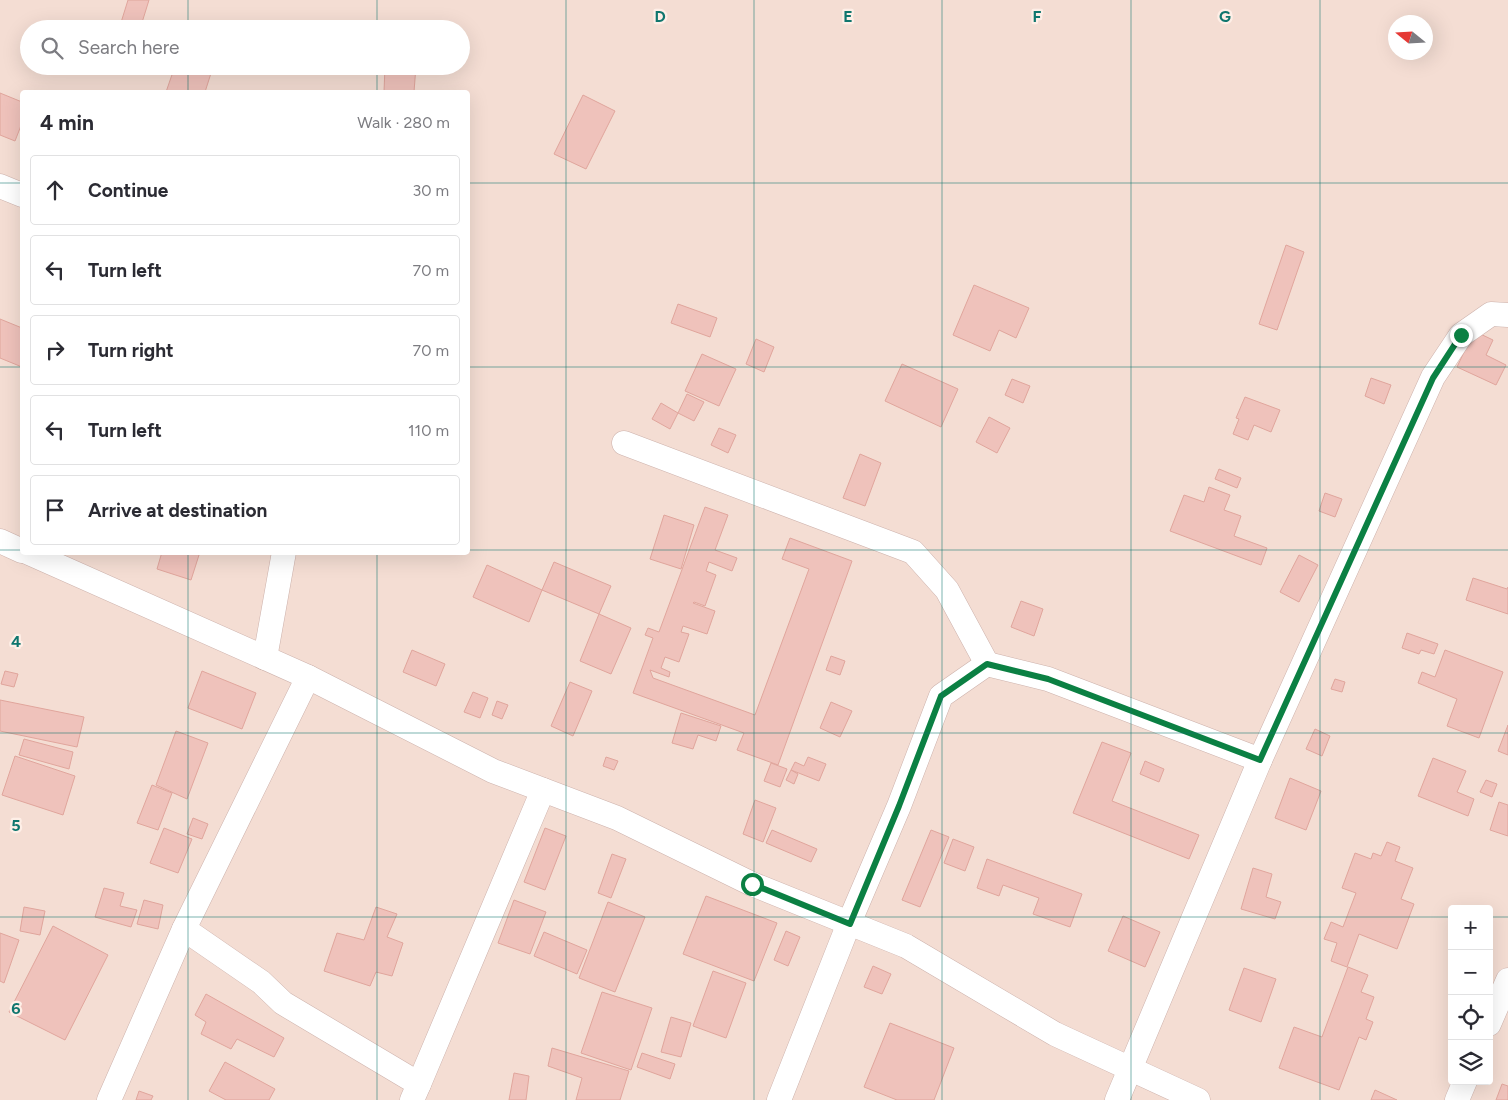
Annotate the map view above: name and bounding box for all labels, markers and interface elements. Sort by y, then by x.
text: D [654,7,666,26]
text: E [843,7,853,26]
text: F [1033,7,1042,26]
text: G [1219,7,1231,26]
north arrow [1388,15,1433,60]
search box [20,20,470,75]
icon: search [38,34,66,62]
text: Search here [78,36,180,59]
text: 4 min [40,110,94,135]
text: Walk · 280 m [357,113,450,132]
icon: ahead [41,176,69,204]
text: Continue [88,179,168,202]
text: 30 m [412,181,449,200]
icon: left [41,256,69,284]
text: Turn left [88,259,162,282]
text: 70 m [413,261,449,280]
route end [1450,324,1473,347]
icon: right [41,336,69,364]
text: Turn right [88,339,174,362]
text: 70 m [413,341,449,360]
icon: left [41,416,69,444]
text: Turn left [88,419,162,442]
text: 110 m [408,421,449,440]
icon: arrive [41,496,69,524]
text: Arrive at destination [88,499,267,522]
text: 4 [11,632,21,651]
text: 5 [11,816,21,835]
route start [741,873,764,896]
map controls [1448,905,1493,1085]
button: + [1448,905,1493,950]
button: − [1448,950,1493,995]
button: locate [1448,995,1493,1040]
text: 6 [11,999,21,1018]
button: layers [1448,1040,1493,1085]

